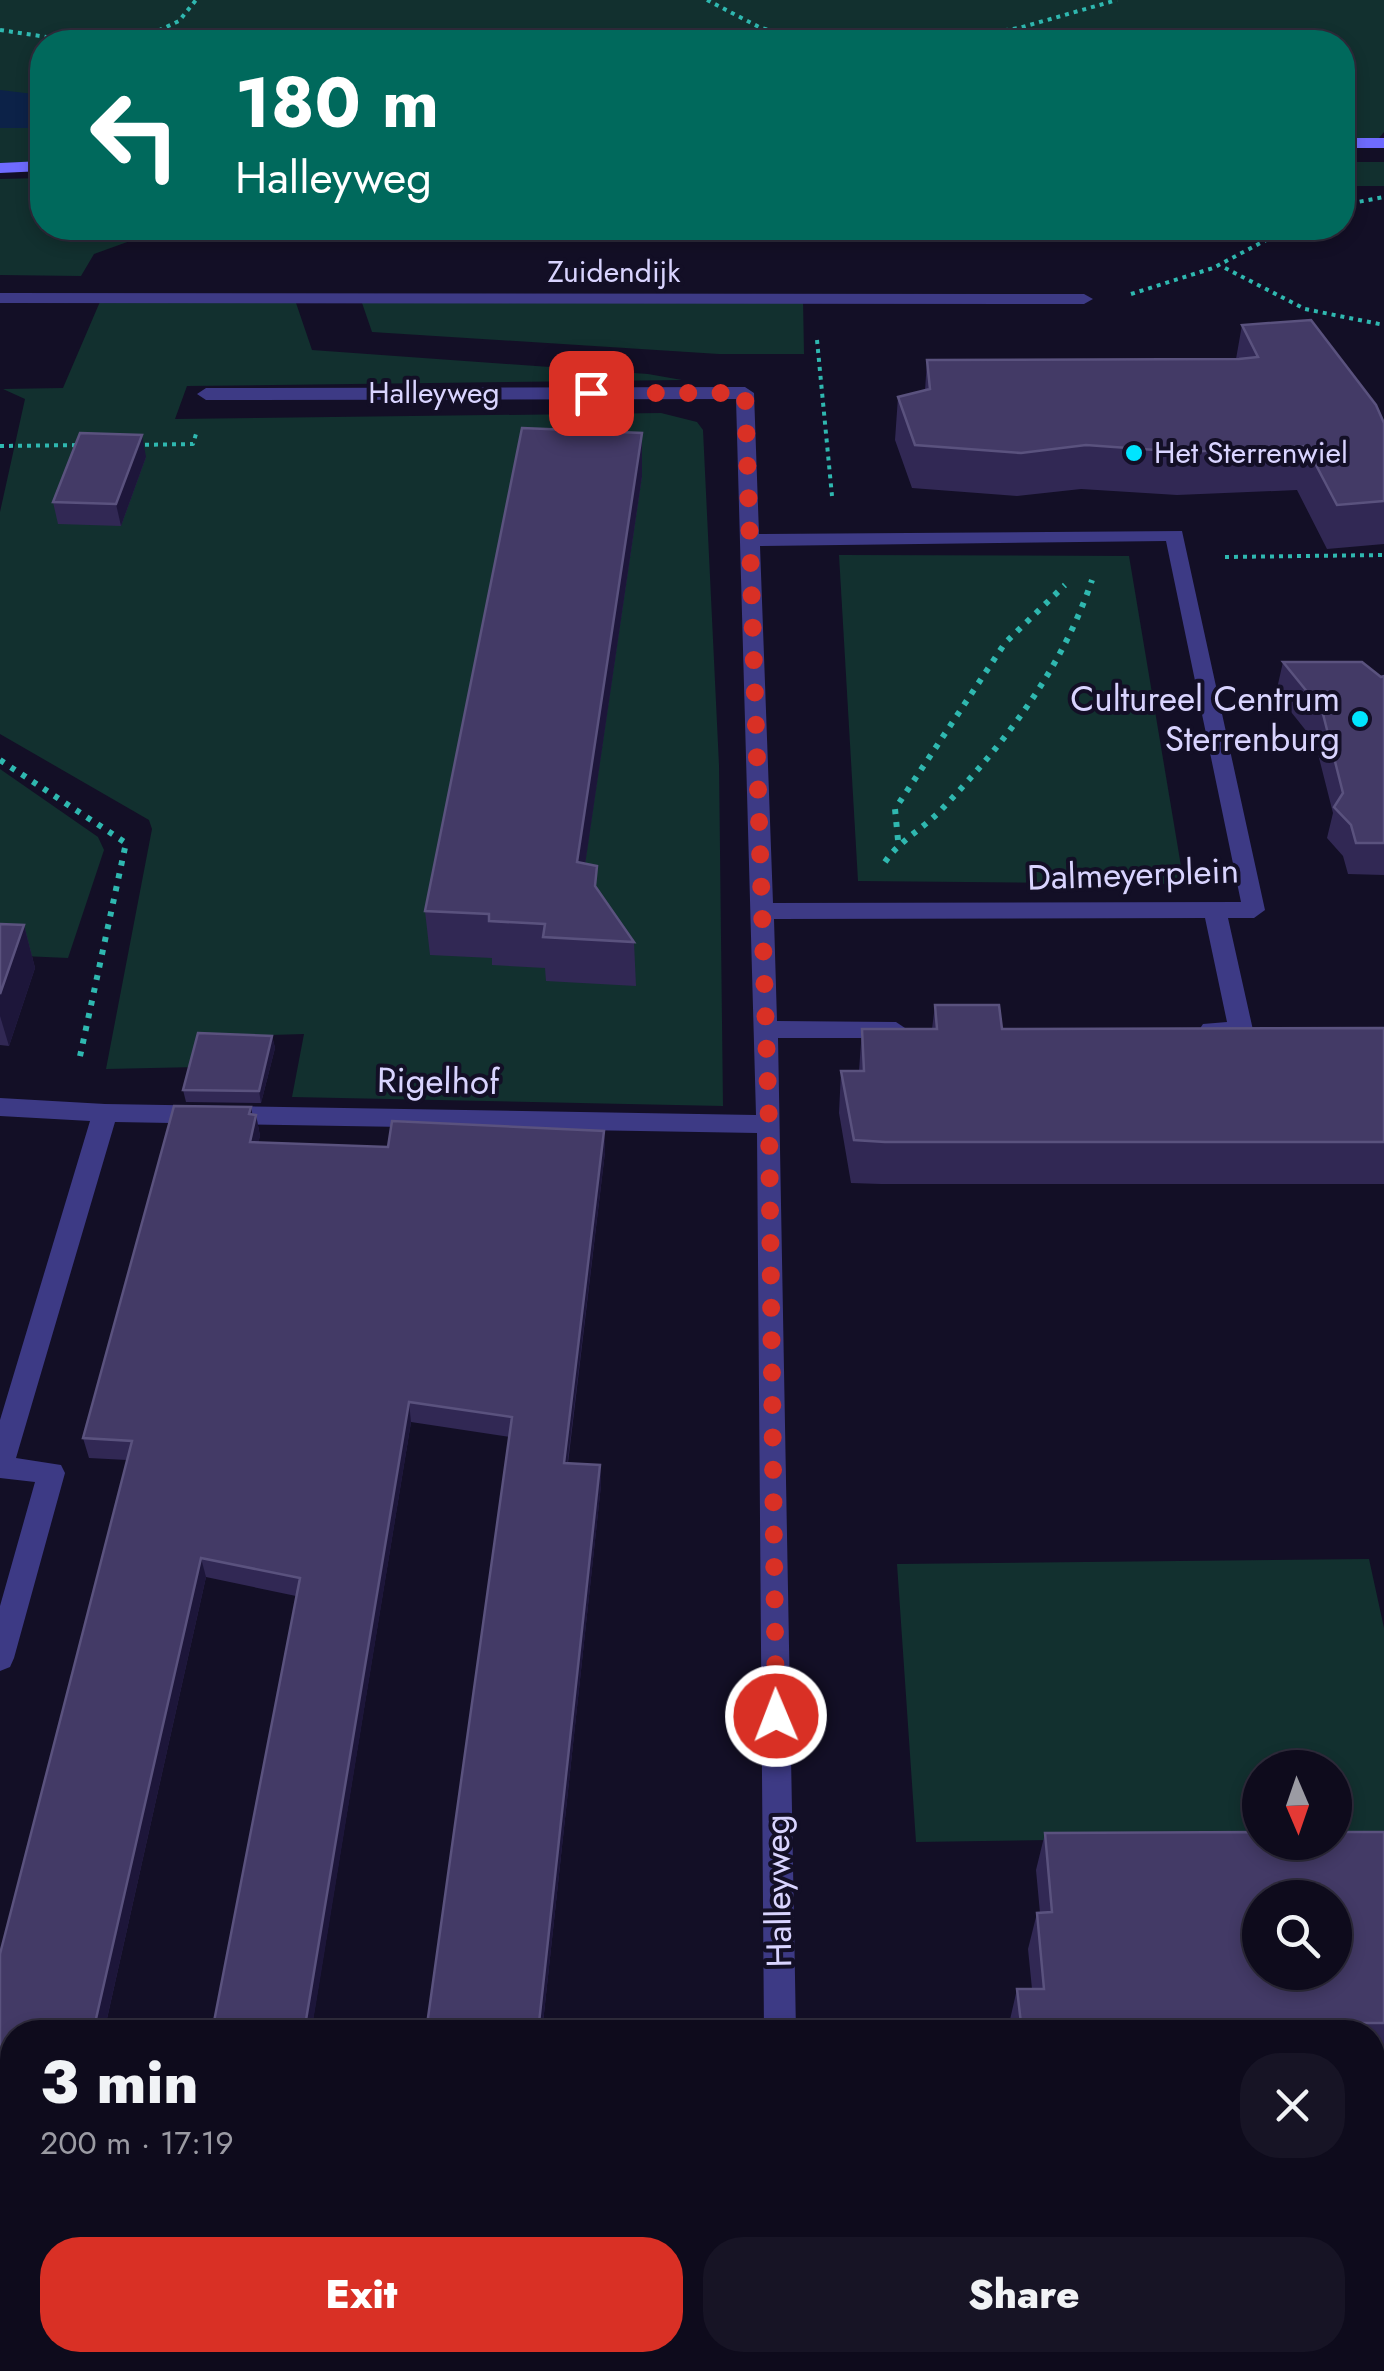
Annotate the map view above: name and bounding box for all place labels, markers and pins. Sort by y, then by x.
pin [549,351,634,436]
place label: Het Sterrenwiel [1154,431,1348,474]
marker: Het Sterrenwiel [1123,442,1145,464]
place label: Cultureel Centrum Sterrenburg [1070,674,1340,764]
marker: Cultureel Centrum Sterrenburg [1349,708,1371,730]

